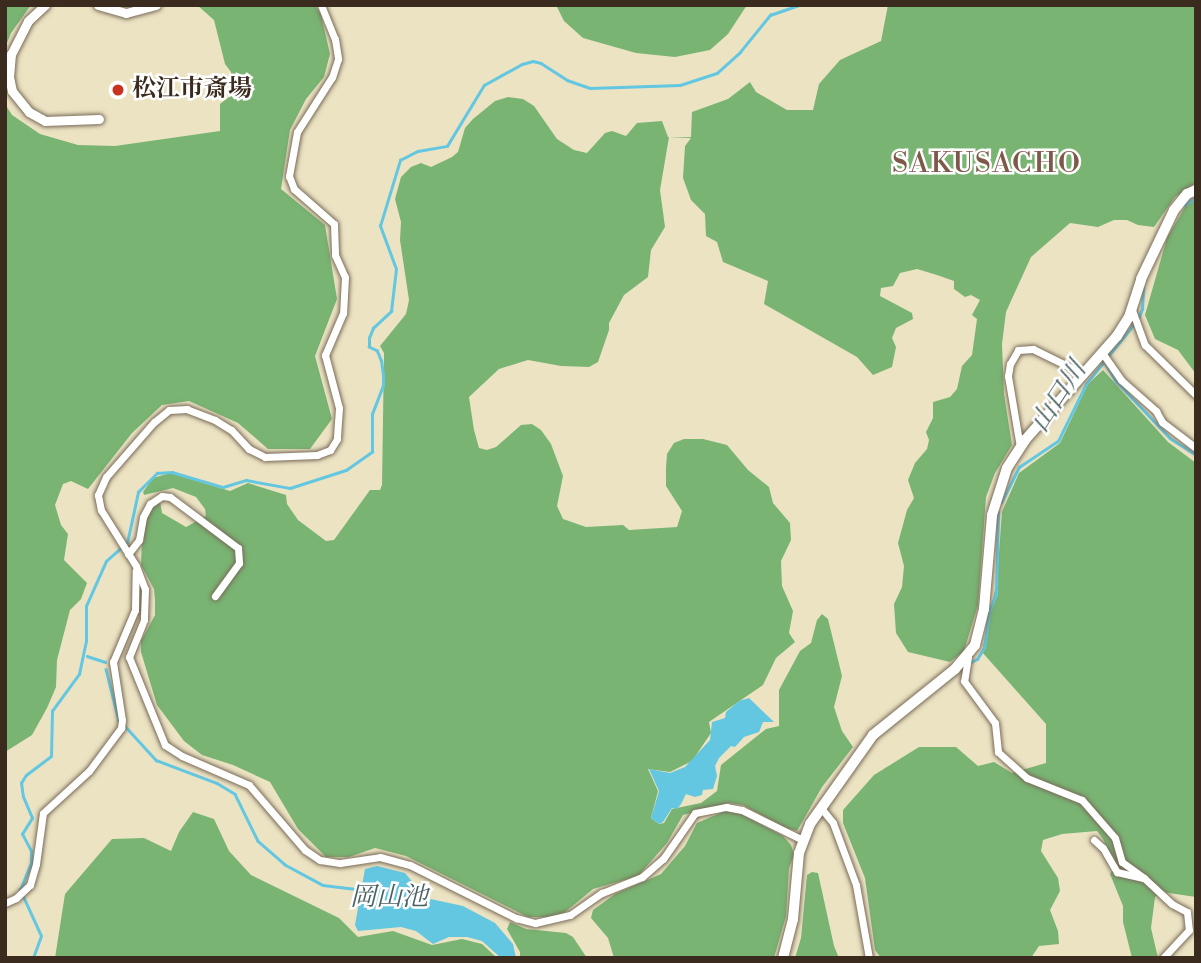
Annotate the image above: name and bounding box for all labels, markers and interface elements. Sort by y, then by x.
place label: 松江市斎場 [132,76,252,104]
marker: 松江市斎場 [110,82,126,98]
district label: SAKUSACHO [893,147,1081,181]
water label: 山口川 [1025,356,1093,438]
water label: 岡山池 [350,882,428,914]

